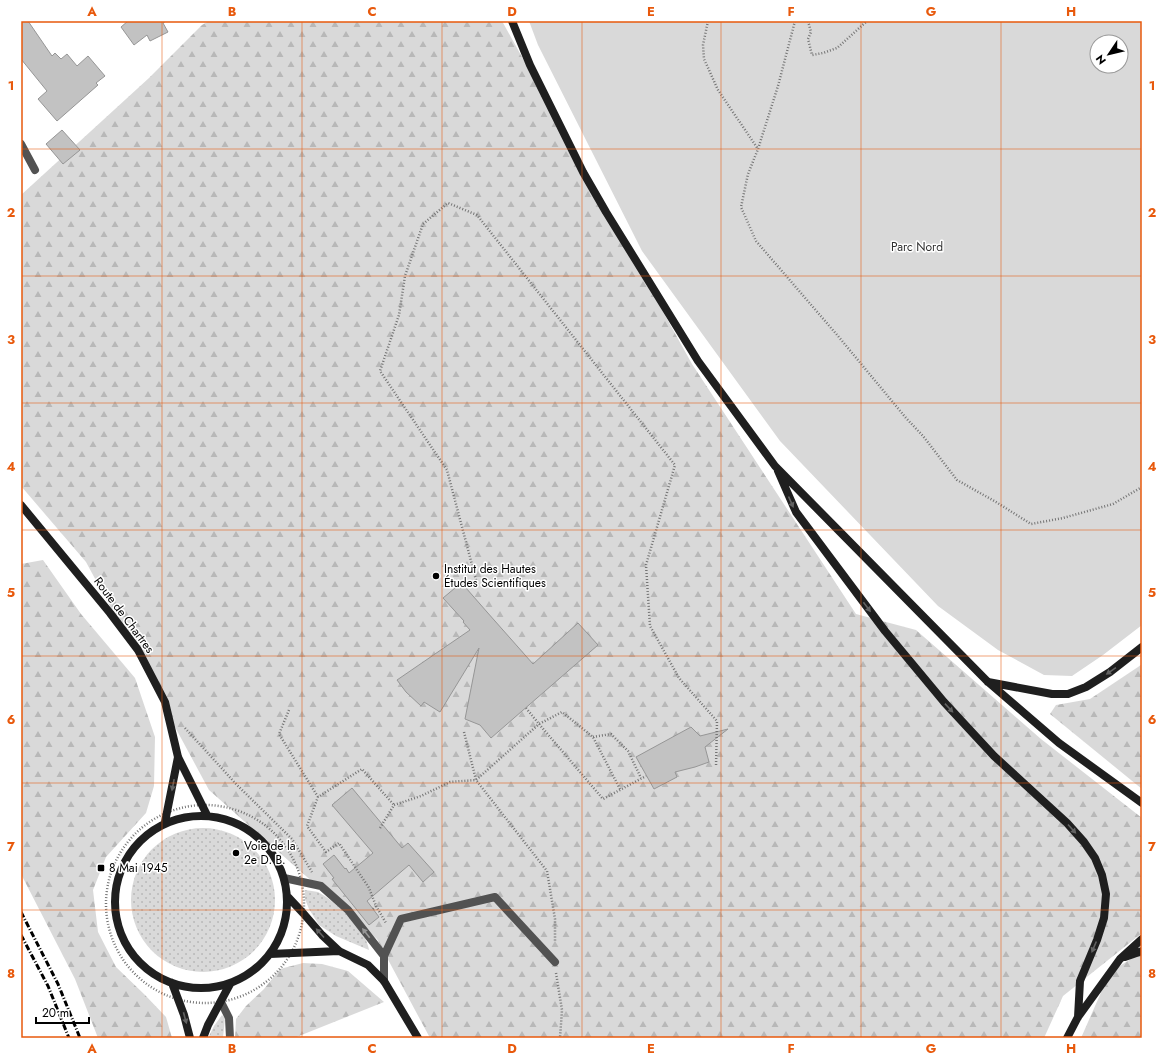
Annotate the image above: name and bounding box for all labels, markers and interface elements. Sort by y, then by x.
text: A [86,2,97,21]
text: B [228,2,237,21]
text: C [367,2,377,21]
text: D [507,2,517,21]
text: E [647,2,655,21]
text: F [787,2,795,21]
text: G [926,2,937,21]
text: H [1066,2,1076,21]
north arrow [1089,34,1129,74]
text: N [1092,52,1110,68]
text: 1 [8,76,14,95]
text: 1 [1149,76,1155,95]
text: 2 [7,203,15,222]
text: 2 [1148,203,1156,222]
park label: Parc Nord [891,238,943,256]
text: 3 [7,330,15,349]
text: 3 [1148,330,1156,349]
text: 4 [6,457,16,476]
text: 4 [1147,457,1157,476]
one-way arrow [788,496,794,507]
place label: Institut des Hautes Études Scientifiques [444,560,546,592]
marker: Institut des Hautes Études Scientifiques [431,571,441,581]
street label: Route de Chartres [89,573,159,657]
text: 5 [7,583,15,602]
text: 5 [1148,583,1156,602]
one-way arrow [863,602,871,613]
one-way arrow [1106,667,1116,675]
one-way arrow [945,702,954,713]
text: 6 [7,710,16,729]
text: 6 [1148,710,1157,729]
one-way arrow [169,779,175,791]
one-way arrow [1068,823,1077,834]
text: 7 [7,837,15,856]
place label: Voie de la 2e D. B. [244,837,296,869]
text: 7 [1148,837,1156,856]
marker: Voie de la 2e D. B. [231,848,241,858]
place label: 8 Mai 1945 [109,859,168,877]
marker: 8 Mai 1945 [96,863,106,873]
one-way arrow [315,928,325,938]
one-way arrow [362,928,371,939]
one-way arrow [1091,942,1097,953]
text: 8 [7,964,15,983]
text: 8 [1148,964,1156,983]
scale bar [36,999,89,1025]
text: 20 m [42,1004,69,1022]
one-way arrow [182,1013,188,1025]
text: A [86,1039,97,1058]
text: B [228,1039,237,1058]
text: C [367,1039,377,1058]
text: D [507,1039,517,1058]
text: E [647,1039,655,1058]
text: F [787,1039,795,1058]
text: G [926,1039,937,1058]
text: H [1066,1039,1076,1058]

